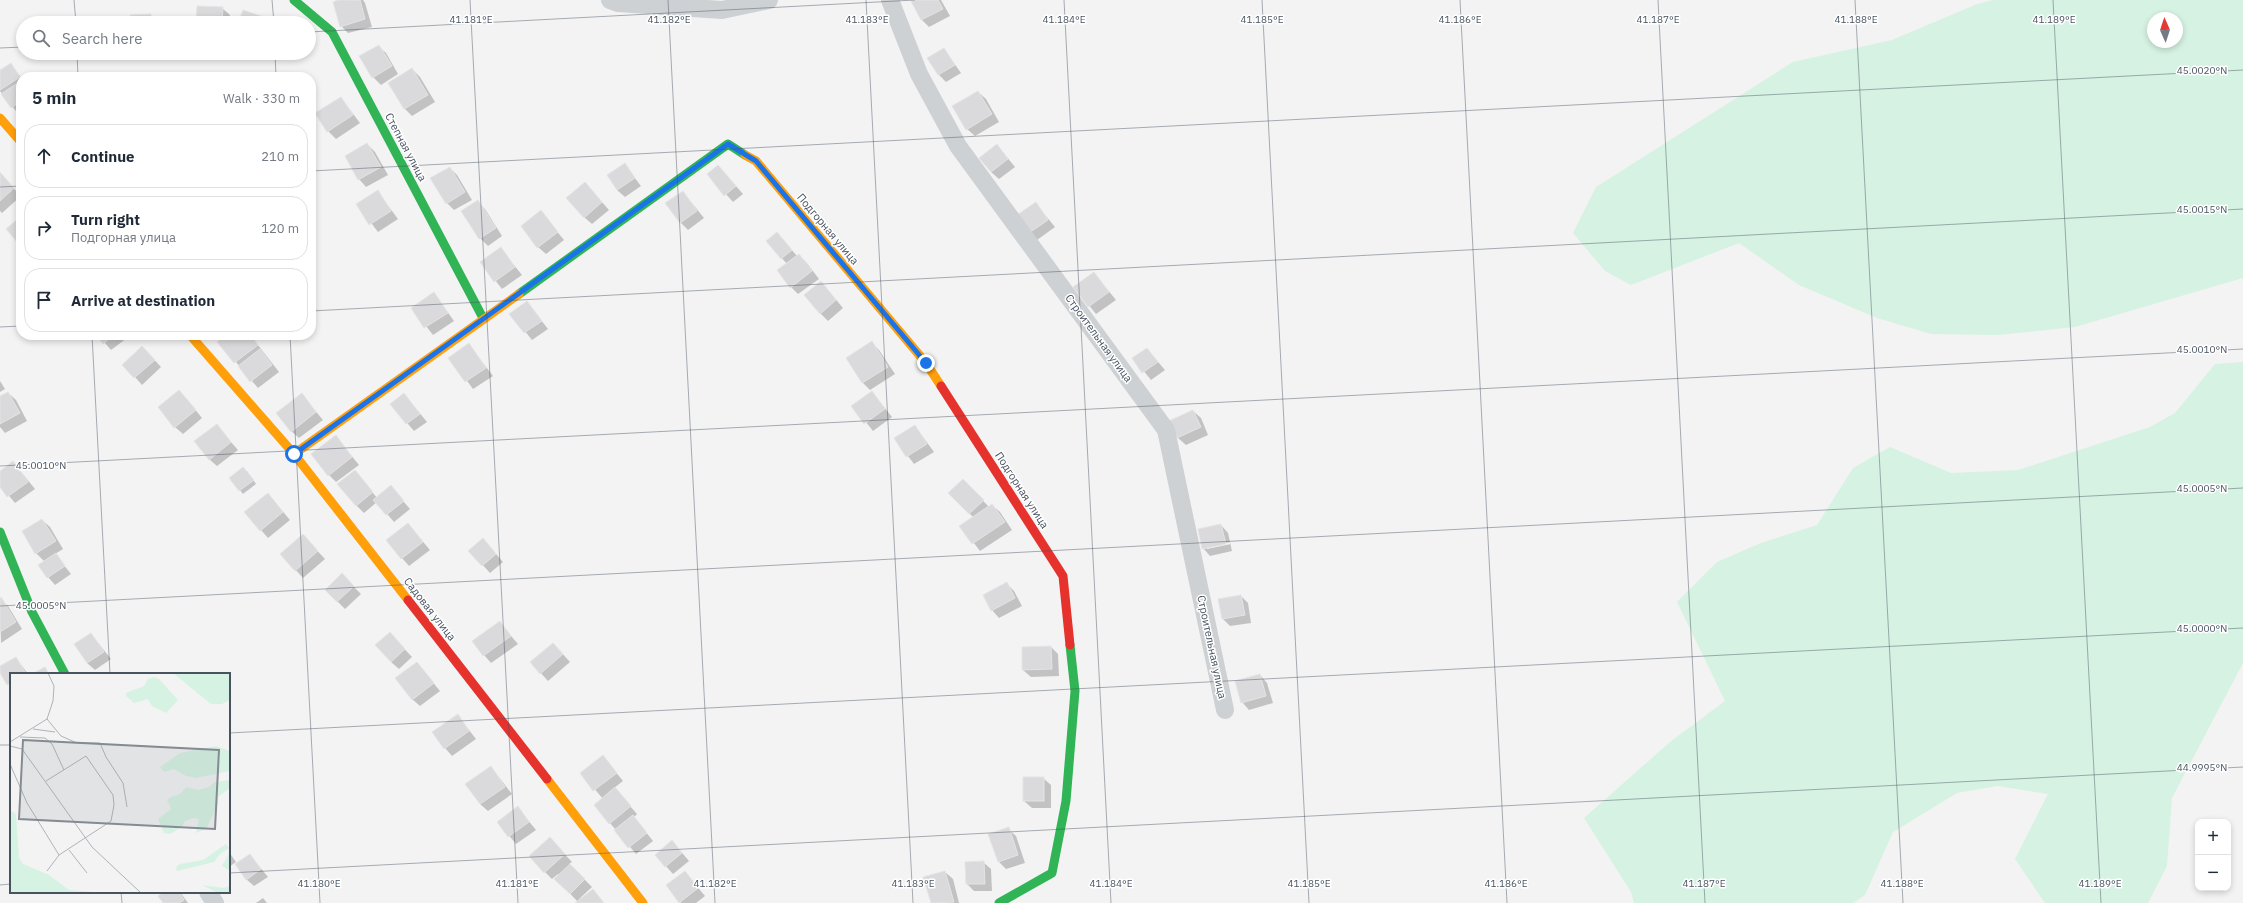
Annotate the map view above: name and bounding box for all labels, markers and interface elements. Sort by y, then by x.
north arrow [2147,12,2183,48]
text: 41.181°E [449,13,493,26]
text: 41.182°E [647,13,691,26]
text: 41.183°E [845,13,889,26]
text: 41.184°E [1042,13,1086,26]
text: 41.185°E [1240,13,1284,26]
text: 41.186°E [1438,13,1482,26]
text: 41.187°E [1636,13,1680,26]
text: 41.188°E [1834,13,1878,26]
text: 41.189°E [2032,13,2076,26]
search box [16,16,316,60]
icon: search [30,27,52,49]
text: Search here [62,29,142,48]
text: 45.0020°N [2177,64,2227,77]
text: 5 min [32,87,76,109]
text: Walk · 330 m [223,90,300,107]
street label: Степная улица [382,110,430,184]
icon: ahead [33,145,55,167]
text: Continue [71,147,135,166]
text: 210 m [261,148,299,165]
street label: Подгорная улица [794,191,862,268]
text: 45.0015°N [2177,203,2227,216]
text: Turn right [71,210,140,229]
icon: right [33,217,55,239]
text: 120 m [261,220,299,237]
text: Подгорная улица [71,229,176,246]
icon: arrive [33,289,55,311]
text: Arrive at destination [71,291,215,310]
street label: Строительная улица [1062,291,1136,385]
text: 45.0010°N [2177,343,2227,356]
route end [917,354,935,372]
route start [285,445,303,463]
street label: Подгорная улица [992,449,1052,531]
text: 45.0010°N [16,459,66,472]
text: 45.0005°N [2177,482,2227,495]
street label: Садовая улица [401,575,459,644]
street label: Строительная улица [1194,594,1230,700]
text: 45.0005°N [16,599,66,612]
text: 45.0000°N [2177,622,2227,635]
inset map [10,673,230,893]
text: 44.9995°N [2177,761,2227,774]
map controls [2195,819,2231,891]
button: + [2195,819,2231,855]
button: − [2195,855,2231,891]
text: 41.180°E [297,877,341,890]
text: 41.181°E [495,877,539,890]
text: 41.182°E [693,877,737,890]
text: 41.183°E [891,877,935,890]
text: 41.184°E [1089,877,1133,890]
text: 41.185°E [1287,877,1331,890]
text: 41.186°E [1484,877,1528,890]
text: 41.187°E [1682,877,1726,890]
text: 41.188°E [1880,877,1924,890]
text: 41.189°E [2078,877,2122,890]

